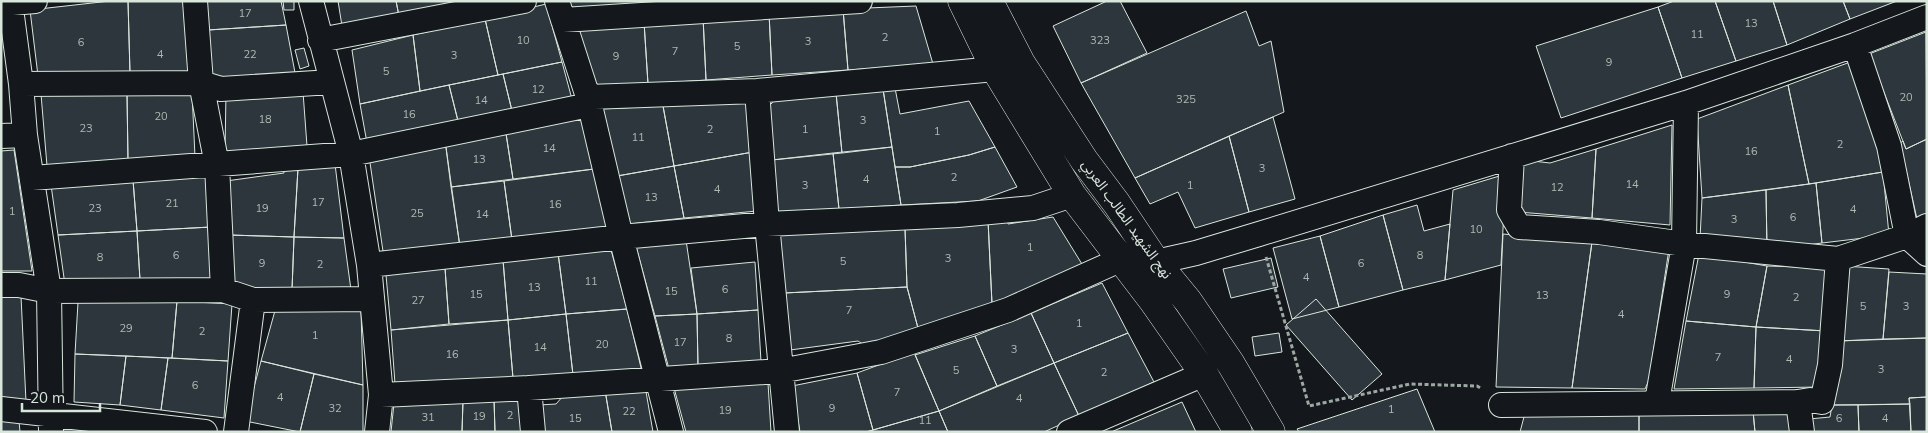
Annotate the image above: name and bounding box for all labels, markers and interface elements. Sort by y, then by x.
house number: 17 [238,6,252,20]
house number: 13 [1744,16,1758,30]
house number: 11 [1690,27,1704,41]
house number: 2 [882,30,889,44]
house number: 10 [516,33,530,47]
house number: 323 [1090,33,1110,47]
house number: 3 [805,34,811,48]
house number: 6 [78,35,85,49]
house number: 5 [734,39,741,53]
house number: 7 [672,44,678,58]
house number: 4 [157,47,164,61]
house number: 22 [243,47,257,61]
house number: 3 [451,48,457,62]
house number: 9 [613,49,619,63]
house number: 9 [1606,55,1612,69]
house number: 5 [383,64,390,78]
house number: 12 [531,82,545,96]
house number: 20 [1899,90,1913,104]
house number: 325 [1176,92,1196,106]
house number: 14 [474,93,488,107]
house number: 16 [402,107,416,121]
house number: 20 [154,109,168,123]
house number: 18 [258,112,272,126]
house number: 3 [860,113,866,127]
house number: 23 [79,121,93,135]
house number: 2 [707,122,714,136]
house number: 1 [802,122,808,136]
house number: 1 [934,124,940,138]
house number: 11 [631,130,645,144]
house number: 2 [1837,137,1844,151]
house number: 14 [542,141,556,155]
house number: 16 [1744,144,1758,158]
house number: 13 [472,152,486,166]
street label: نهج الشهيد الطالب العربي [1076,156,1176,284]
house number: 3 [1259,161,1265,175]
house number: 2 [951,170,958,184]
house number: 4 [863,172,870,186]
house number: 14 [1625,177,1639,191]
house number: 3 [802,178,808,192]
house number: 1 [1187,178,1193,192]
house number: 12 [1550,180,1564,194]
house number: 4 [714,182,721,196]
house number: 13 [644,190,658,204]
house number: 17 [311,195,325,209]
house number: 21 [165,196,179,210]
house number: 16 [548,197,562,211]
house number: 23 [88,201,102,215]
house number: 19 [255,201,269,215]
house number: 4 [1850,202,1857,216]
house number: 1 [9,204,15,218]
house number: 25 [410,206,424,220]
house number: 14 [475,207,489,221]
house number: 6 [1790,210,1797,224]
house number: 3 [1731,212,1737,226]
house number: 10 [1469,222,1483,236]
house number: 1 [1027,240,1033,254]
house number: 6 [173,248,180,262]
house number: 8 [1417,248,1424,262]
house number: 8 [97,250,104,264]
house number: 3 [945,251,951,265]
house number: 5 [840,254,847,268]
house number: 9 [259,256,265,270]
house number: 6 [1358,256,1365,270]
house number: 2 [317,257,324,271]
house number: 4 [1303,270,1310,284]
house number: 11 [584,274,598,288]
house number: 13 [527,280,541,294]
house number: 6 [722,282,729,296]
house number: 15 [664,284,678,298]
house number: 15 [469,287,483,301]
house number: 9 [1724,287,1730,301]
house number: 13 [1535,288,1549,302]
house number: 2 [1793,290,1800,304]
house number: 27 [411,293,425,307]
house number: 5 [1860,299,1867,313]
house number: 3 [1903,299,1909,313]
house number: 7 [846,303,852,317]
house number: 4 [1618,307,1625,321]
house number: 1 [1076,316,1082,330]
house number: 29 [119,321,133,335]
house number: 2 [199,324,206,338]
house number: 1 [312,328,318,342]
house number: 8 [726,331,733,345]
house number: 17 [673,335,687,349]
house number: 20 [595,337,609,351]
house number: 14 [533,340,547,354]
house number: 3 [1011,342,1017,356]
house number: 16 [445,347,459,361]
house number: 7 [1715,350,1721,364]
house number: 4 [1786,352,1793,366]
house number: 3 [1878,362,1884,376]
house number: 5 [953,363,960,377]
house number: 2 [1101,365,1108,379]
house number: 6 [192,378,199,392]
scale bar [22,380,100,412]
house number: 7 [894,385,900,399]
text: 20 m [30,388,65,407]
house number: 4 [277,390,284,404]
house number: 4 [1016,391,1023,405]
house number: 32 [328,401,342,415]
house number: 9 [829,401,835,415]
house number: 1 [1388,402,1394,416]
house number: 19 [718,403,732,417]
house number: 22 [622,404,636,418]
house number: 2 [507,408,514,422]
house number: 19 [472,409,486,423]
house number: 31 [421,410,435,424]
house number: 15 [568,411,582,425]
house number: 6 [1836,411,1843,425]
house number: 4 [1882,411,1889,425]
house number: 11 [918,413,932,427]

